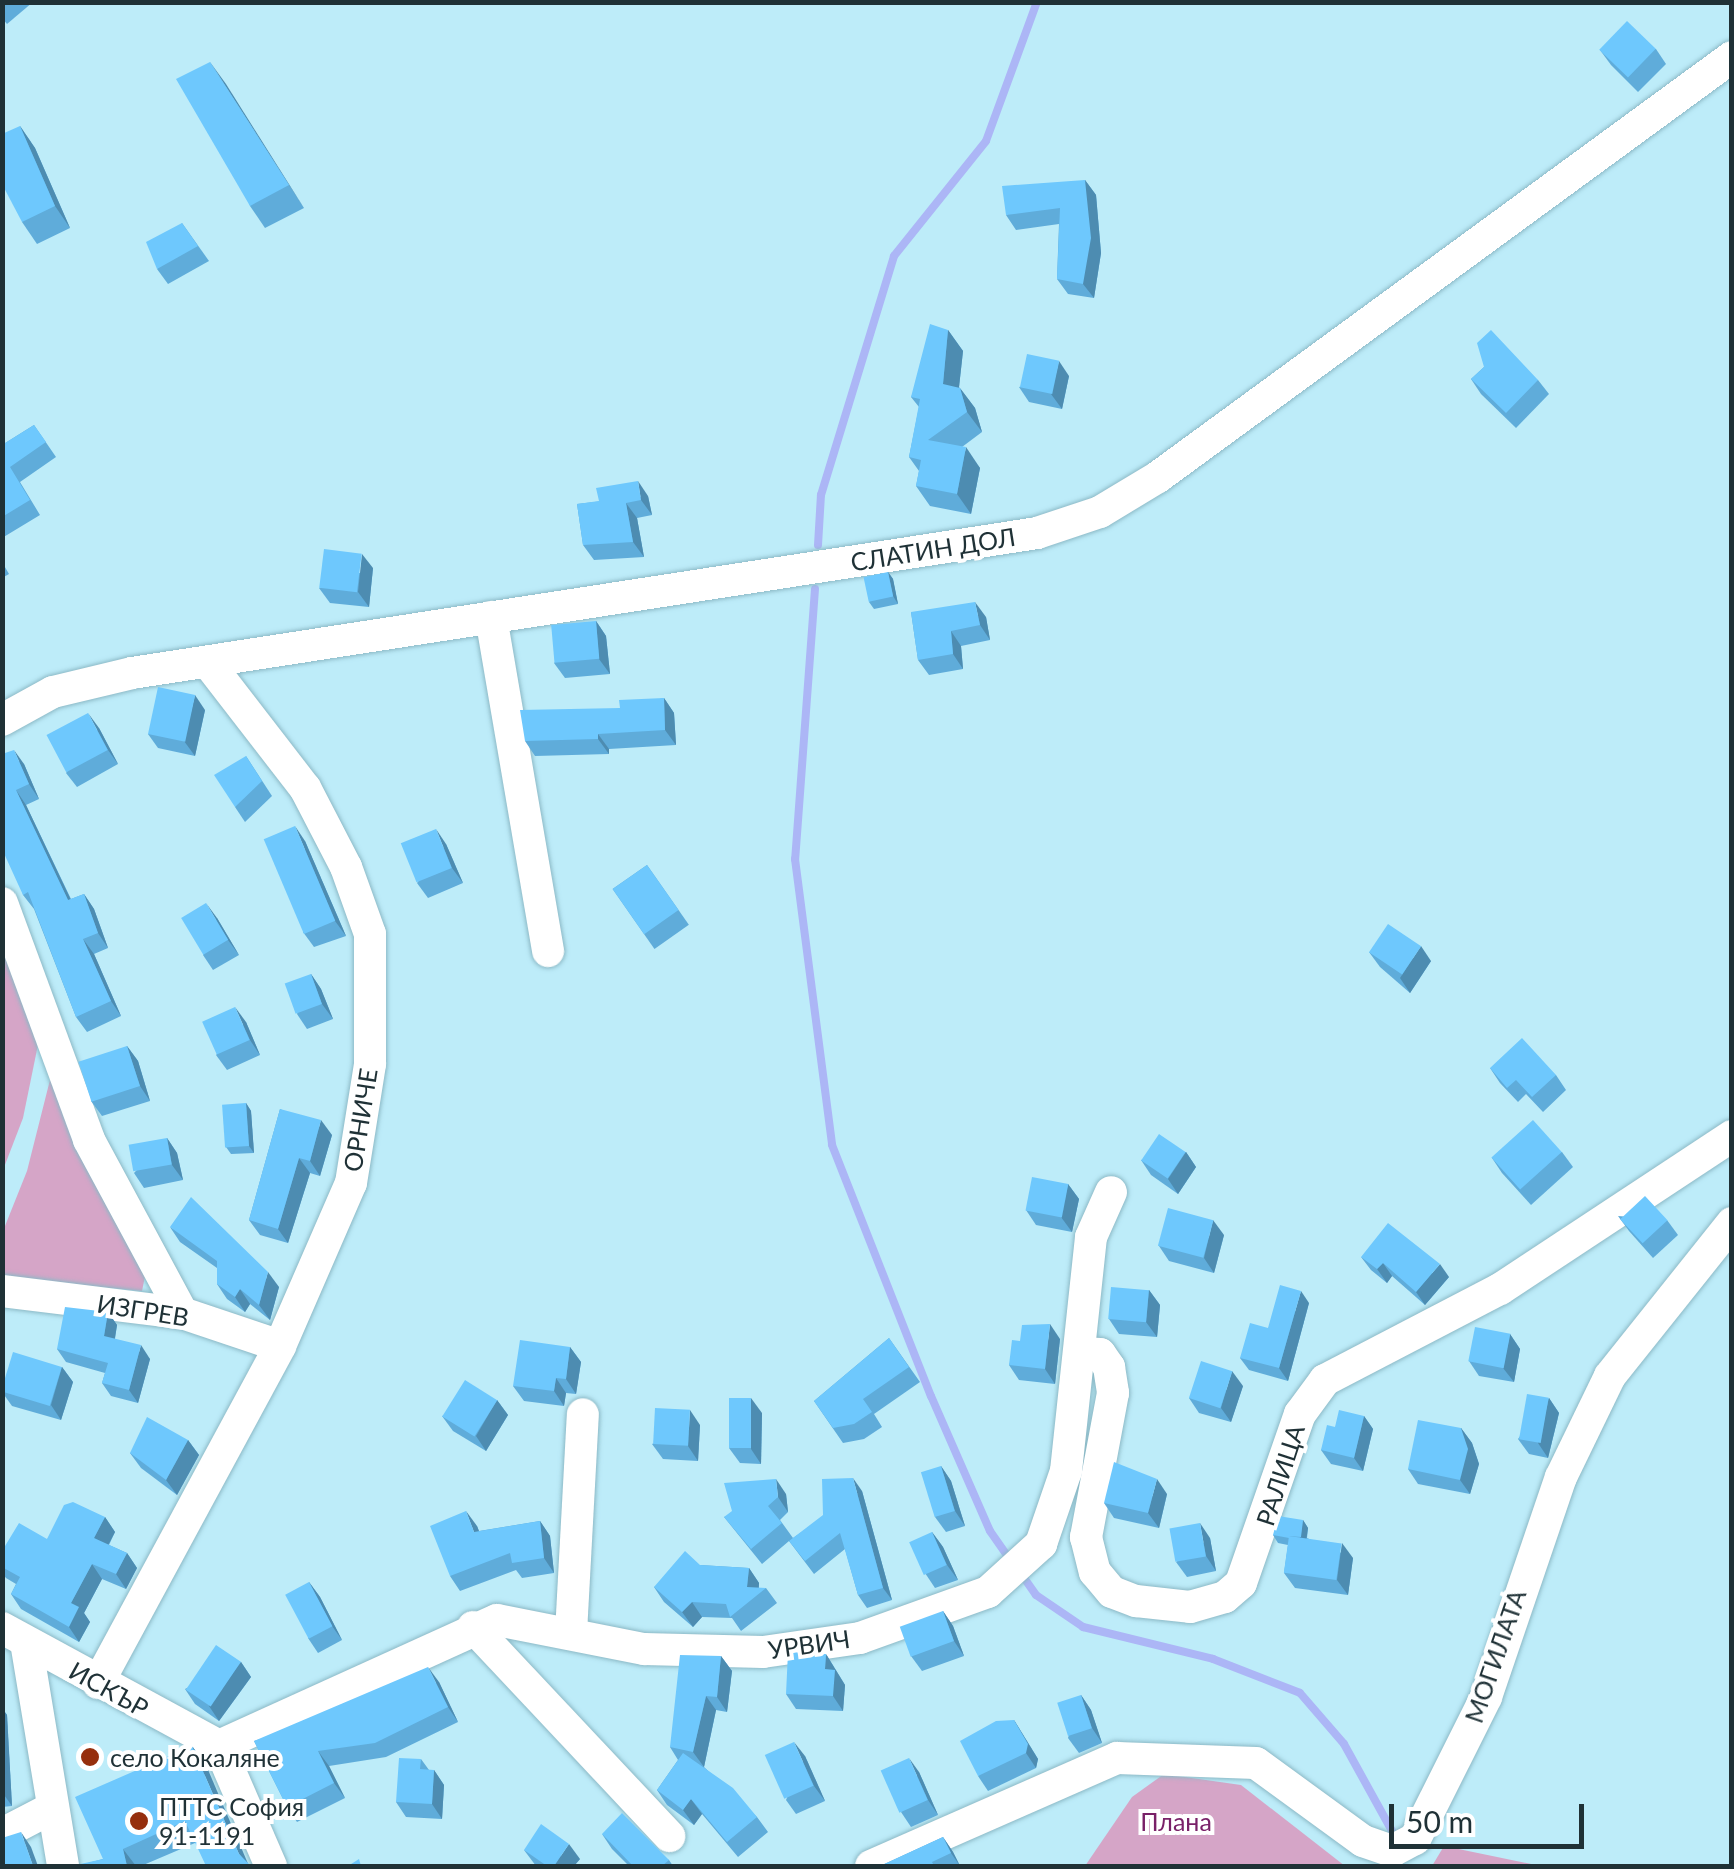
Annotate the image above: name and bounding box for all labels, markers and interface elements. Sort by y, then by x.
street label: СЛАТИН ДОЛ [849,521,1017,577]
street label: ОРНИЧЕ [337,1066,383,1174]
street label: ИЗГРЕВ [95,1288,191,1332]
street label: РАЛИЦА [1250,1421,1310,1529]
street label: МОГИЛАТА [1458,1585,1532,1727]
street label: УРВИЧ [766,1623,852,1665]
street label: ИСКЪР [64,1655,154,1723]
place label: село Кокаляне [110,1742,280,1772]
marker: село Кокаляне [79,1746,101,1768]
scale bar [1394,1784,1589,1846]
place label: ПТТС София 91-1191 [159,1792,304,1851]
text: 50 m [1406,1803,1473,1839]
park label: Плана [1140,1806,1212,1836]
marker: ПТТС София 91-1191 [128,1810,150,1832]

